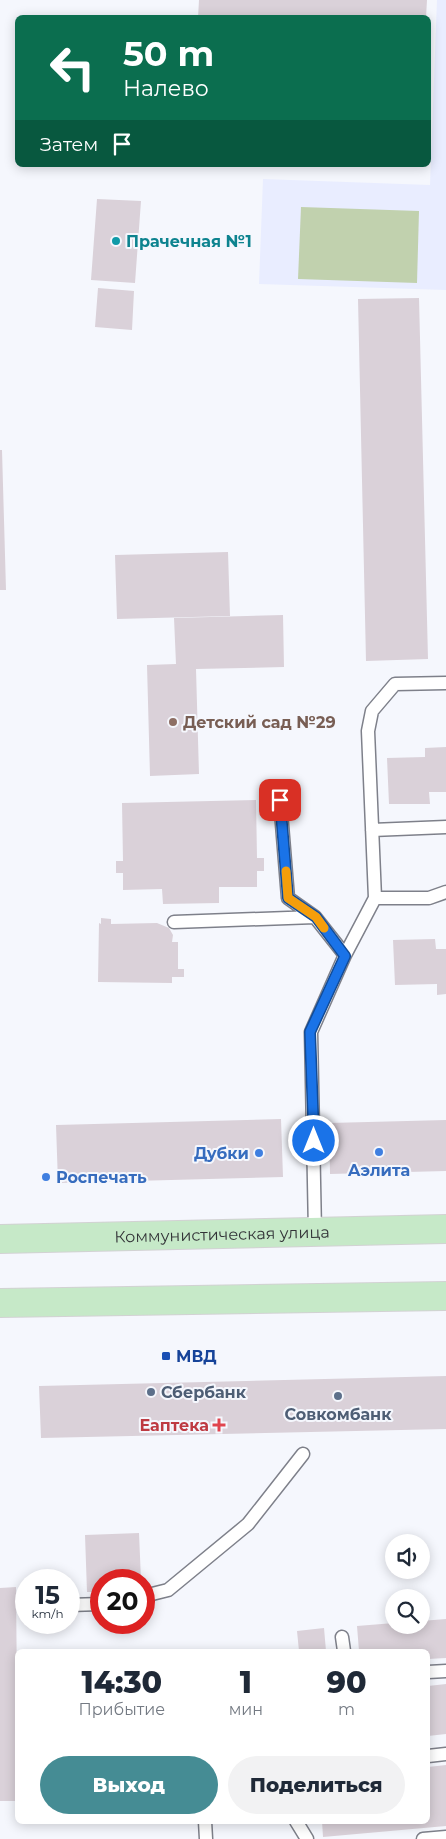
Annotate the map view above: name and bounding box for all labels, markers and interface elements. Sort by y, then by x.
text: 50 m [123,32,214,75]
icon: left [40,35,105,100]
text: Налево [123,75,209,102]
icon: arrive [108,130,136,158]
text: Затем [40,133,98,156]
place label: Прачечная №1 [126,232,252,251]
marker: Прачечная №1 [110,235,122,247]
place label: Детский сад №29 [183,713,336,732]
marker: Детский сад №29 [167,716,179,728]
pin [259,779,301,821]
icon: arrive [266,786,294,814]
position arrow [287,1114,339,1166]
place label: Дубки [194,1144,249,1163]
marker: Аэлита [373,1146,385,1158]
marker: Дубки [253,1147,265,1159]
place label: Аэлита [348,1161,410,1180]
place label: Роспечать [56,1168,147,1187]
marker: Роспечать [40,1171,52,1183]
street label: Коммунистическая улица [114,1223,330,1246]
place label: МВД [176,1347,217,1366]
marker: МВД [160,1350,172,1362]
place label: Сбербанк [161,1383,247,1402]
marker: Сбербанк [145,1386,157,1398]
marker: Совкомбанк [332,1390,344,1402]
place label: Совкомбанк [285,1405,392,1424]
place label: Еаптека [139,1416,209,1435]
marker: Еаптека [213,1419,225,1431]
map controls [385,1534,430,1634]
button: sound [385,1534,430,1579]
speed limit sign: 20 [90,1569,155,1634]
text: 15 [35,1580,60,1610]
button: search [385,1589,430,1634]
text: km/h [31,1606,64,1621]
text: 14:30 [82,1664,162,1701]
text: 1 [240,1664,252,1701]
text: 90 [327,1664,367,1701]
text: Прибытие [78,1700,165,1719]
text: мин [229,1700,263,1719]
text: m [338,1700,355,1719]
button: Выход [40,1756,218,1814]
button: Поделиться [228,1756,405,1814]

